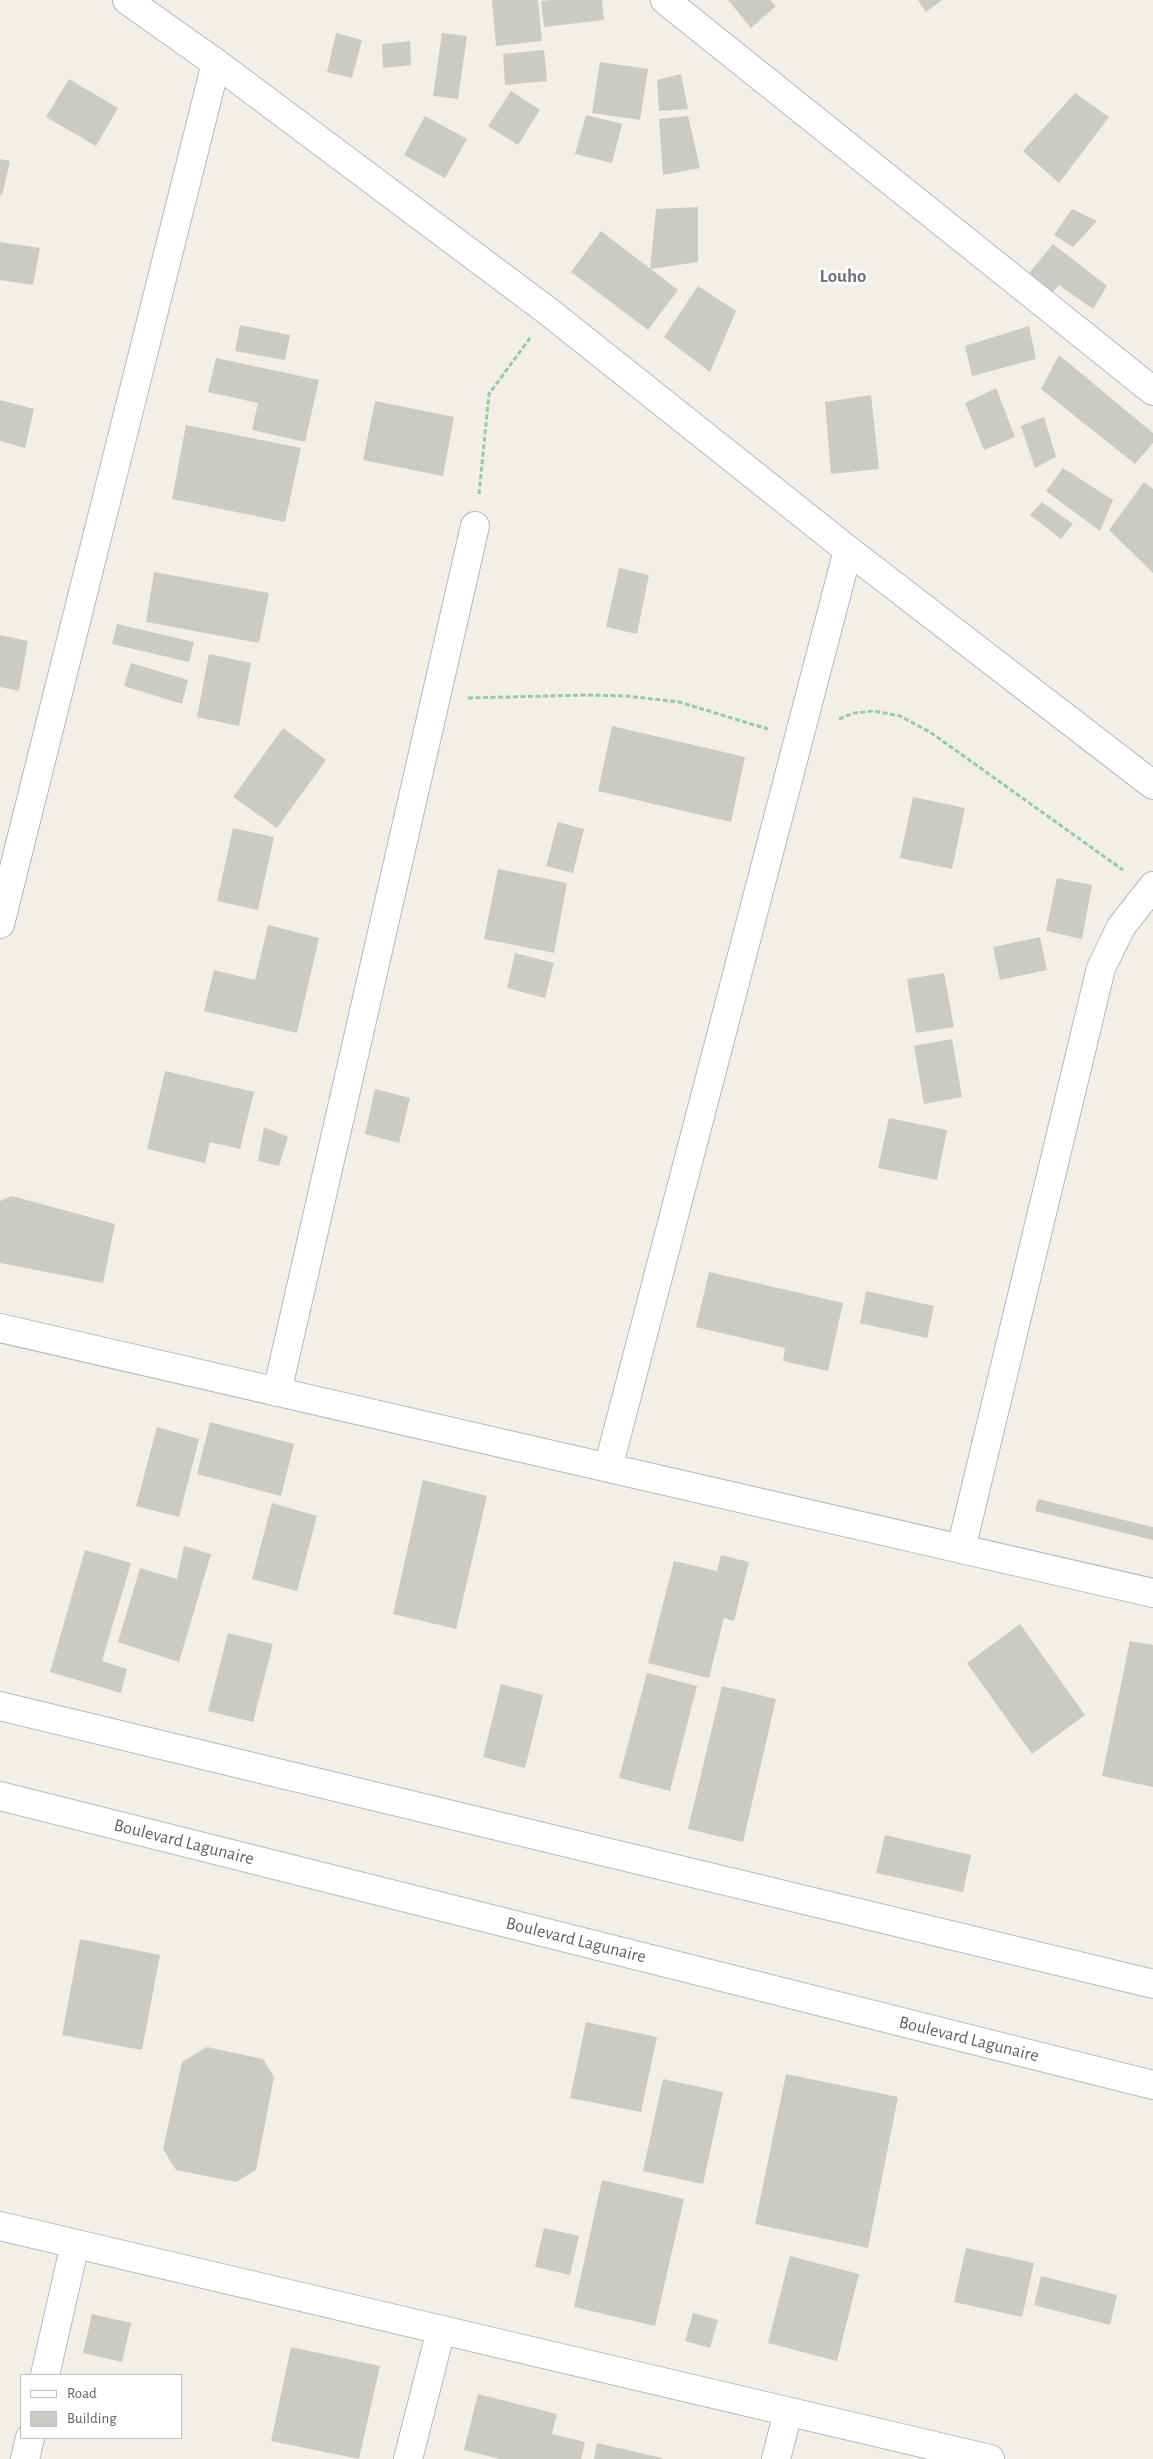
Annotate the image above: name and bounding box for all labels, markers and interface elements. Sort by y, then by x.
district label: Louho [820,265,866,287]
street label: Boulevard Lagunaire [112,1814,256,1870]
street label: Boulevard Lagunaire [504,1912,648,1968]
street label: Boulevard Lagunaire [897,2011,1041,2067]
legend [20,2374,182,2439]
text: Road [67,2386,97,2401]
text: Building [67,2411,117,2426]

